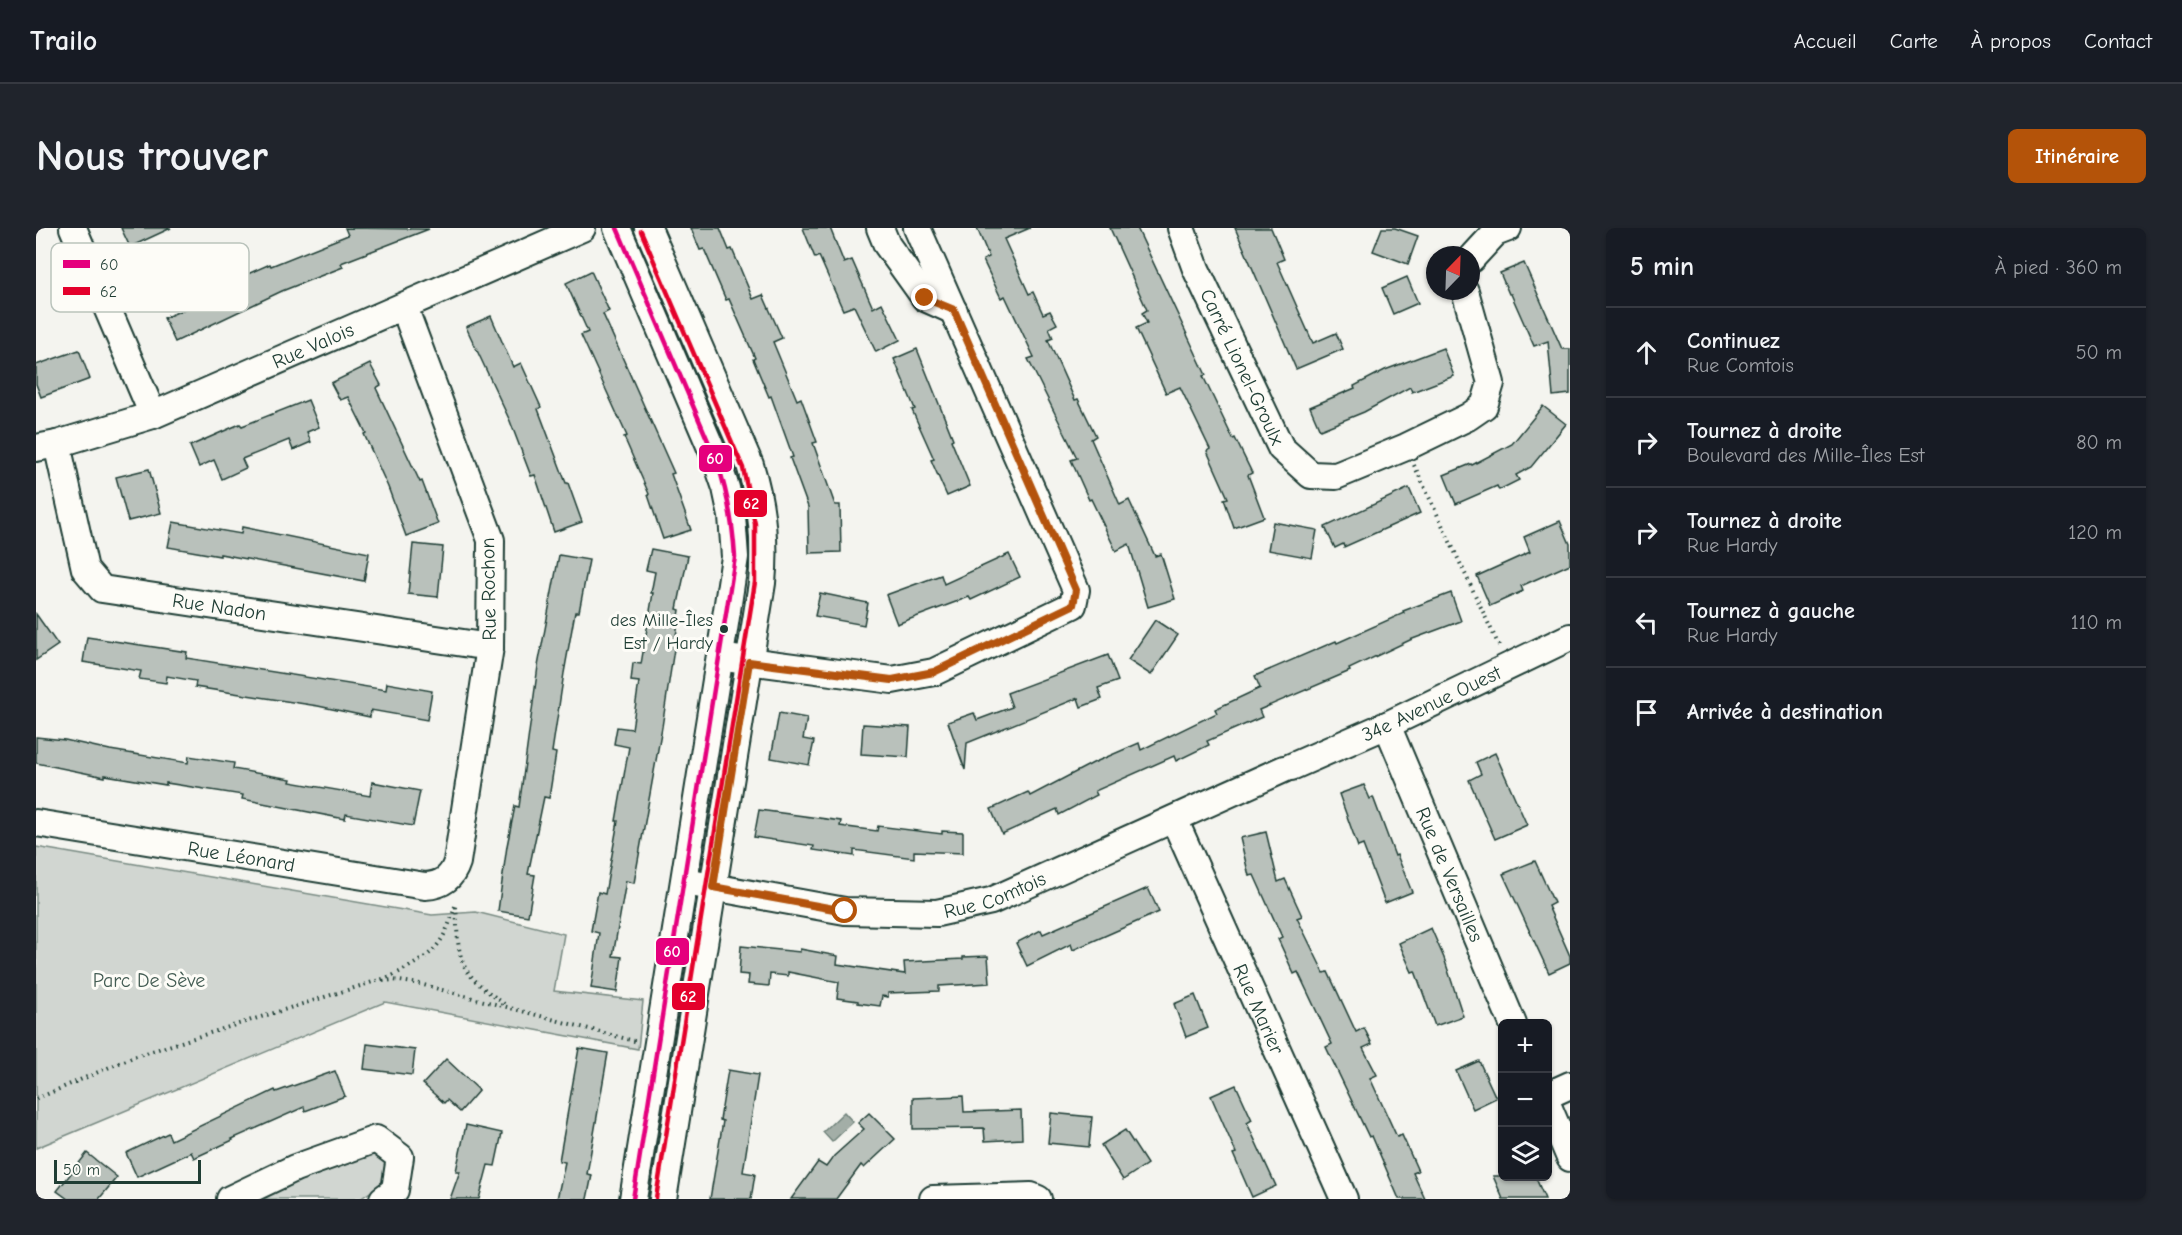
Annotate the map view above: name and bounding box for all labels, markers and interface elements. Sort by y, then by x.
text: Trailo [30,25,97,57]
text: Accueil [1794,29,1857,53]
text: Carte [1890,29,1938,53]
text: À propos [1971,29,2051,53]
text: Contact [2084,29,2152,53]
button: Itinéraire [2008,129,2146,183]
text: Nous trouver [36,132,268,181]
legend [51,243,249,312]
north arrow [1426,246,1480,300]
text: 5 min [1630,252,1694,282]
text: 60 [100,256,118,274]
text: À pied · 360 m [1995,256,2122,279]
text: 62 [100,283,117,301]
route end [911,284,937,310]
street label: Carré Lionel-Groulx [1195,285,1289,449]
street label: Rue Valois [269,318,357,374]
text: Continuez [1687,328,1780,354]
icon: ahead [1630,336,1663,369]
text: 50 m [2076,341,2122,364]
text: Rue Comtois [1687,354,1794,377]
text: Tournez à droite [1687,418,1842,444]
icon: right [1630,426,1663,459]
text: 80 m [2076,431,2122,454]
line badge: 60 [698,444,733,473]
text: Boulevard des Mille-Îles Est [1687,444,1925,467]
text: 60 [706,450,724,468]
line badge: 62 [733,489,768,518]
text: 62 [743,495,759,513]
text: Tournez à droite [1687,508,1842,534]
icon: right [1630,516,1663,549]
text: 120 m [2068,521,2122,544]
text: Rue Hardy [1687,534,1778,557]
street label: Rue Rochon [476,537,501,641]
street label: Rue Nadon [171,589,268,625]
text: Tournez à gauche [1687,598,1855,624]
icon: left [1630,606,1663,639]
place label: des Mille-Îles Est / Hardy [610,609,714,654]
text: 110 m [2071,611,2122,634]
marker: des Mille-Îles Est / Hardy [718,623,730,635]
text: Rue Hardy [1687,624,1778,647]
street label: 34e Avenue Ouest [1358,660,1506,747]
icon: arrive [1630,696,1663,729]
text: Arrivée à destination [1687,699,1883,725]
street label: Rue de Versailles [1411,804,1488,945]
street label: Rue Léonard [186,837,297,877]
street label: Rue Comtois [942,867,1049,923]
route start [831,897,857,923]
line badge: 60 [655,937,690,966]
text: 60 [663,943,681,961]
street label: Rue Marier [1228,960,1289,1058]
park label: Parc De Sève [93,969,205,992]
line badge: 62 [671,982,706,1011]
text: 62 [680,988,696,1006]
map controls [1498,1019,1552,1181]
button: + [1498,1019,1552,1073]
button: − [1498,1073,1552,1127]
button: layers [1498,1127,1552,1181]
scale bar [54,1157,201,1184]
text: 50 m [63,1161,100,1179]

